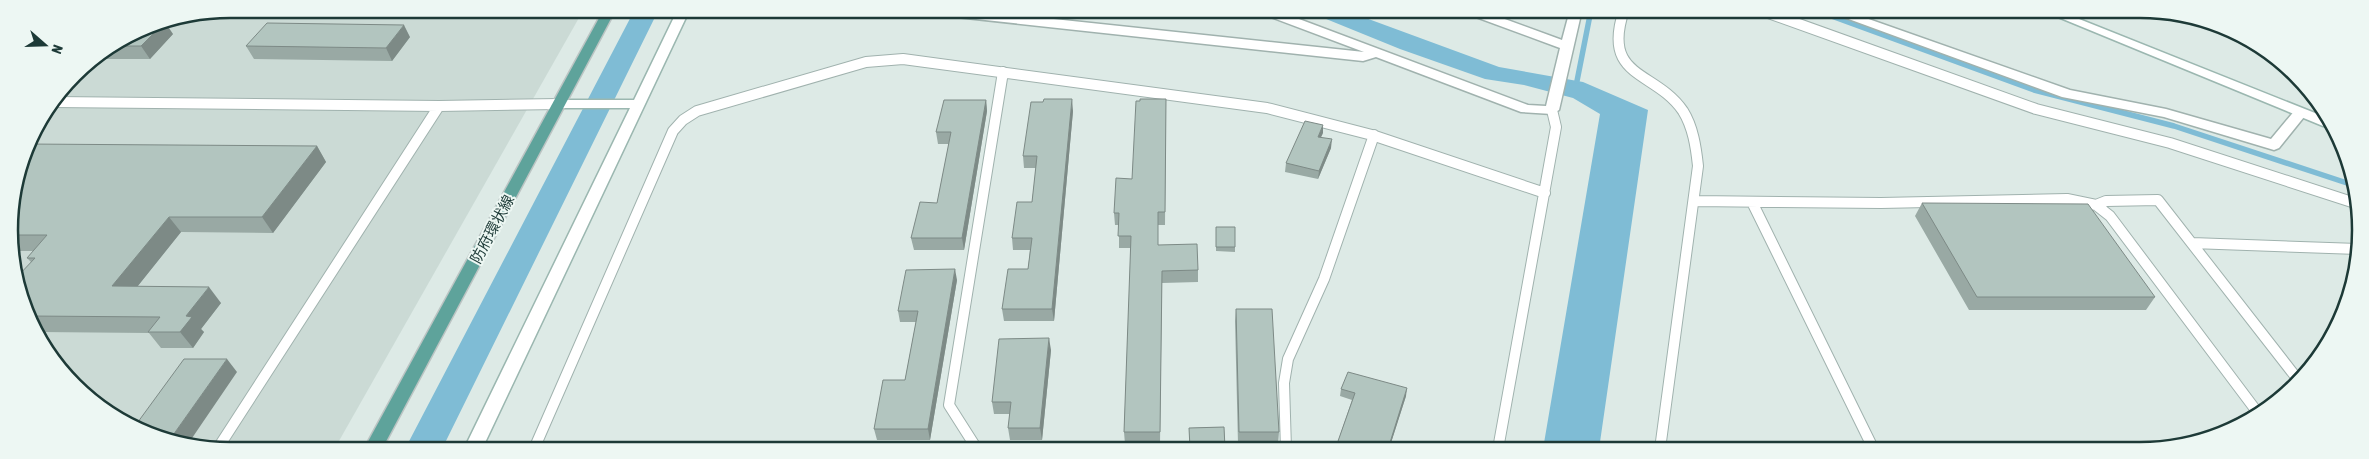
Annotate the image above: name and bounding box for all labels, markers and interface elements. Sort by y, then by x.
north arrow [20,20,70,70]
text: N [48,43,66,56]
street label: 防府環状線 [467,192,517,266]

